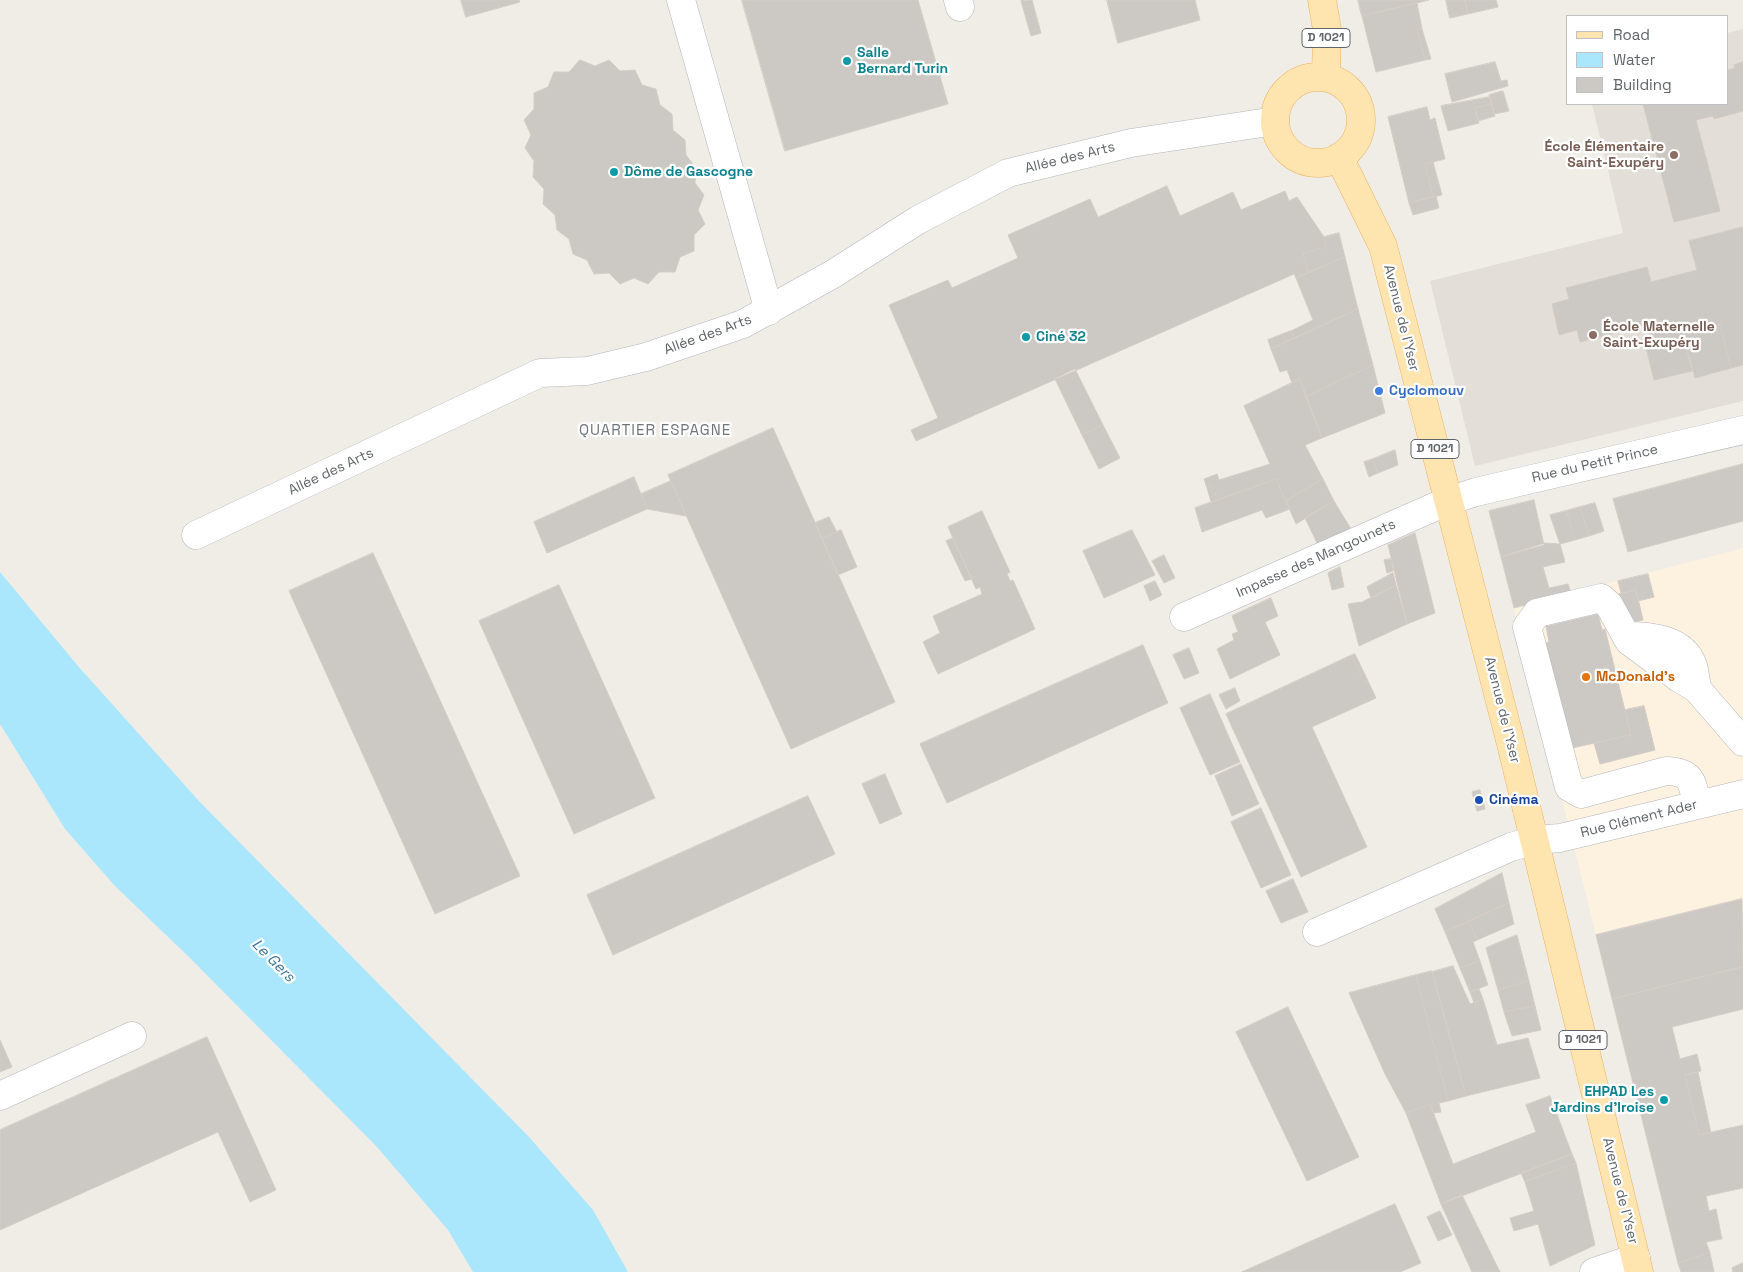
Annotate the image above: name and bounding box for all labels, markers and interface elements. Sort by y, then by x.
legend [1566,15,1728,105]
text: Road [1613,25,1650,44]
road number: D 1021 [1302,28,1350,48]
place label: Salle Bernard Turin [857,45,948,78]
text: Water [1613,50,1655,69]
marker: Salle Bernard Turin [841,55,853,67]
text: Building [1613,75,1672,94]
street label: Allée des Arts [1023,139,1117,177]
place label: École Élémentaire Saint-Exupéry [1545,139,1664,172]
marker: École Élémentaire Saint-Exupéry [1668,149,1680,161]
place label: Dôme de Gascogne [624,164,753,180]
marker: Dôme de Gascogne [608,166,620,178]
street label: Avenue de l'Yser [1380,263,1422,373]
street label: Allée des Arts [662,311,754,359]
place label: École Maternelle Saint-Exupéry [1603,319,1715,352]
place label: Ciné 32 [1036,329,1086,345]
marker: École Maternelle Saint-Exupéry [1587,329,1599,341]
marker: Ciné 32 [1020,331,1032,343]
place label: Cyclomouv [1389,383,1464,399]
marker: Cyclomouv [1373,385,1385,397]
district label: QUARTIER ESPAGNE [577,422,733,440]
road number: D 1021 [1411,439,1459,458]
street label: Rue du Petit Prince [1530,441,1660,487]
street label: Allée des Arts [286,445,376,499]
street label: Impasse des Mangounets [1234,516,1398,602]
street label: Avenue de l'Yser [1481,655,1523,765]
place label: McDonald's [1596,669,1675,685]
marker: McDonald's [1580,671,1592,683]
place label: Cinéma [1489,792,1538,808]
marker: Cinéma [1473,794,1485,806]
street label: Rue Clément Ader [1579,796,1699,842]
water label: Le Gers [248,936,298,986]
road number: D 1021 [1559,1030,1607,1050]
place label: EHPAD Les Jardins d’Iroise [1551,1084,1654,1116]
marker: EHPAD Les Jardins d’Iroise [1658,1094,1670,1106]
street label: Avenue de l'Yser [1599,1136,1641,1246]

